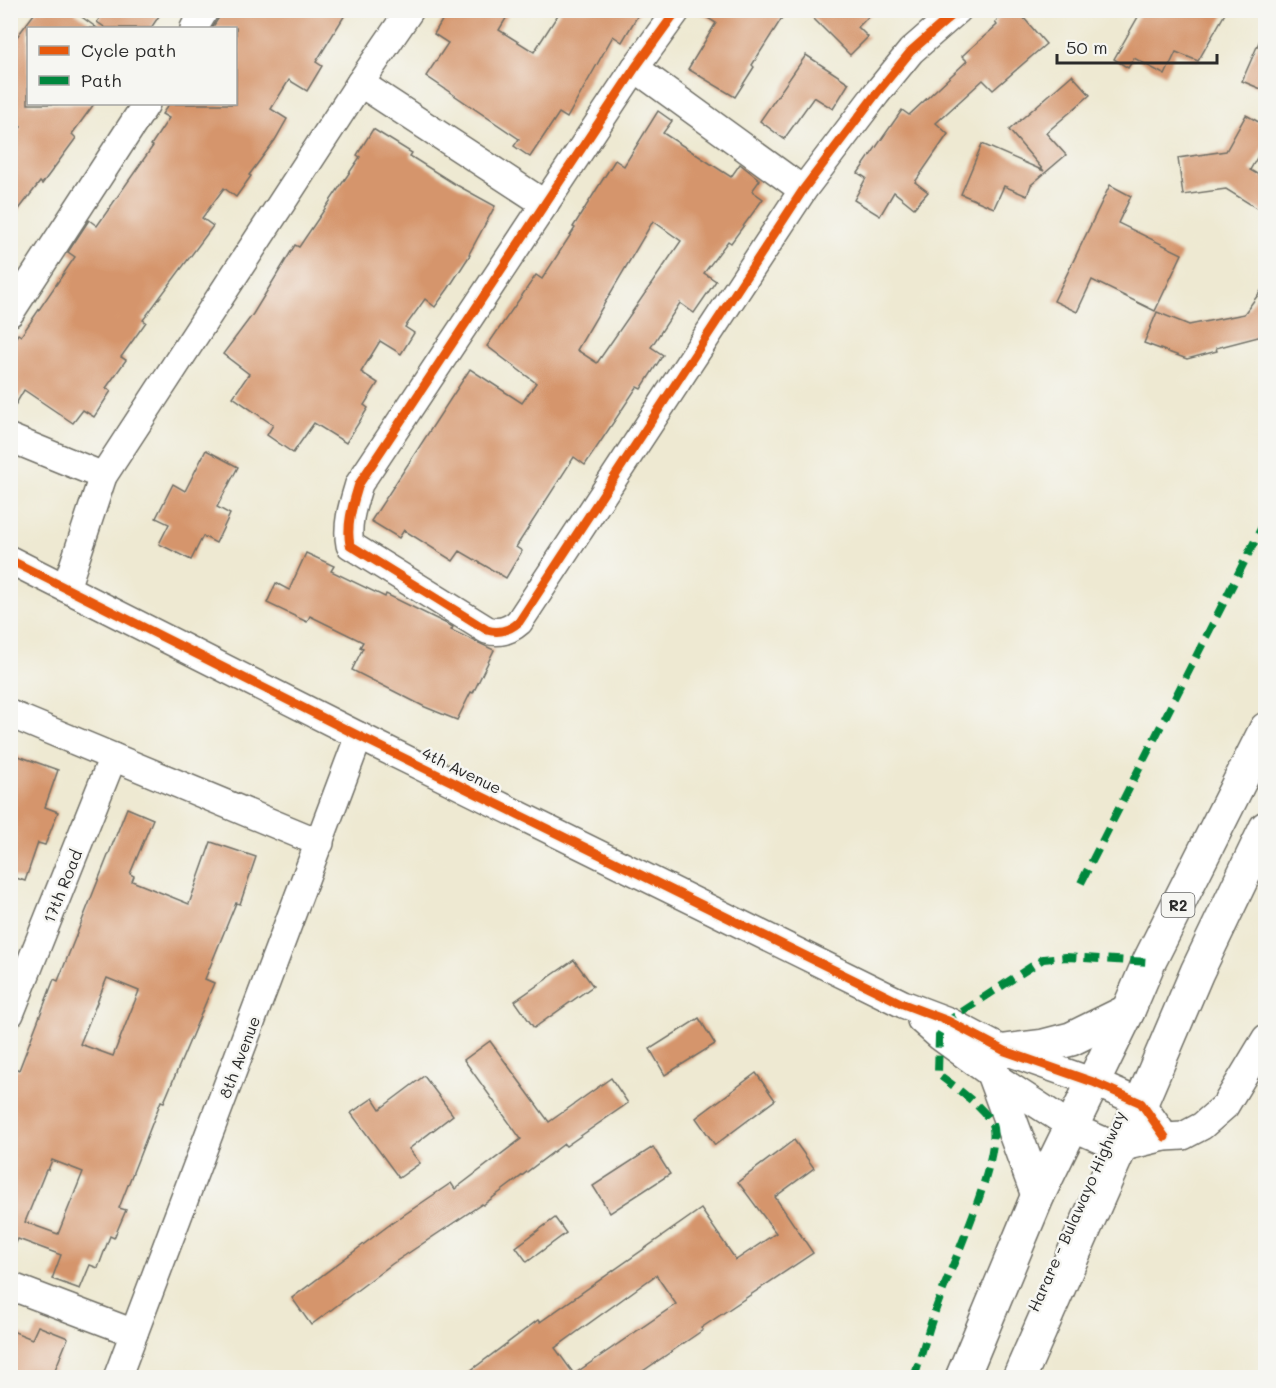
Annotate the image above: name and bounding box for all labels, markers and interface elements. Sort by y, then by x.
legend [27,27,237,105]
scale bar [1057,27,1218,65]
text: 50 m [1066,35,1108,59]
text: Cycle path [81,38,176,62]
text: Path [81,68,121,92]
street label: 4th Avenue [419,742,505,798]
street label: 17th Road [38,846,86,926]
road number: R2 [1162,893,1194,917]
street label: 8th Avenue [214,1013,264,1101]
street label: Harare - Bulawayo Highway [1022,1107,1130,1315]

